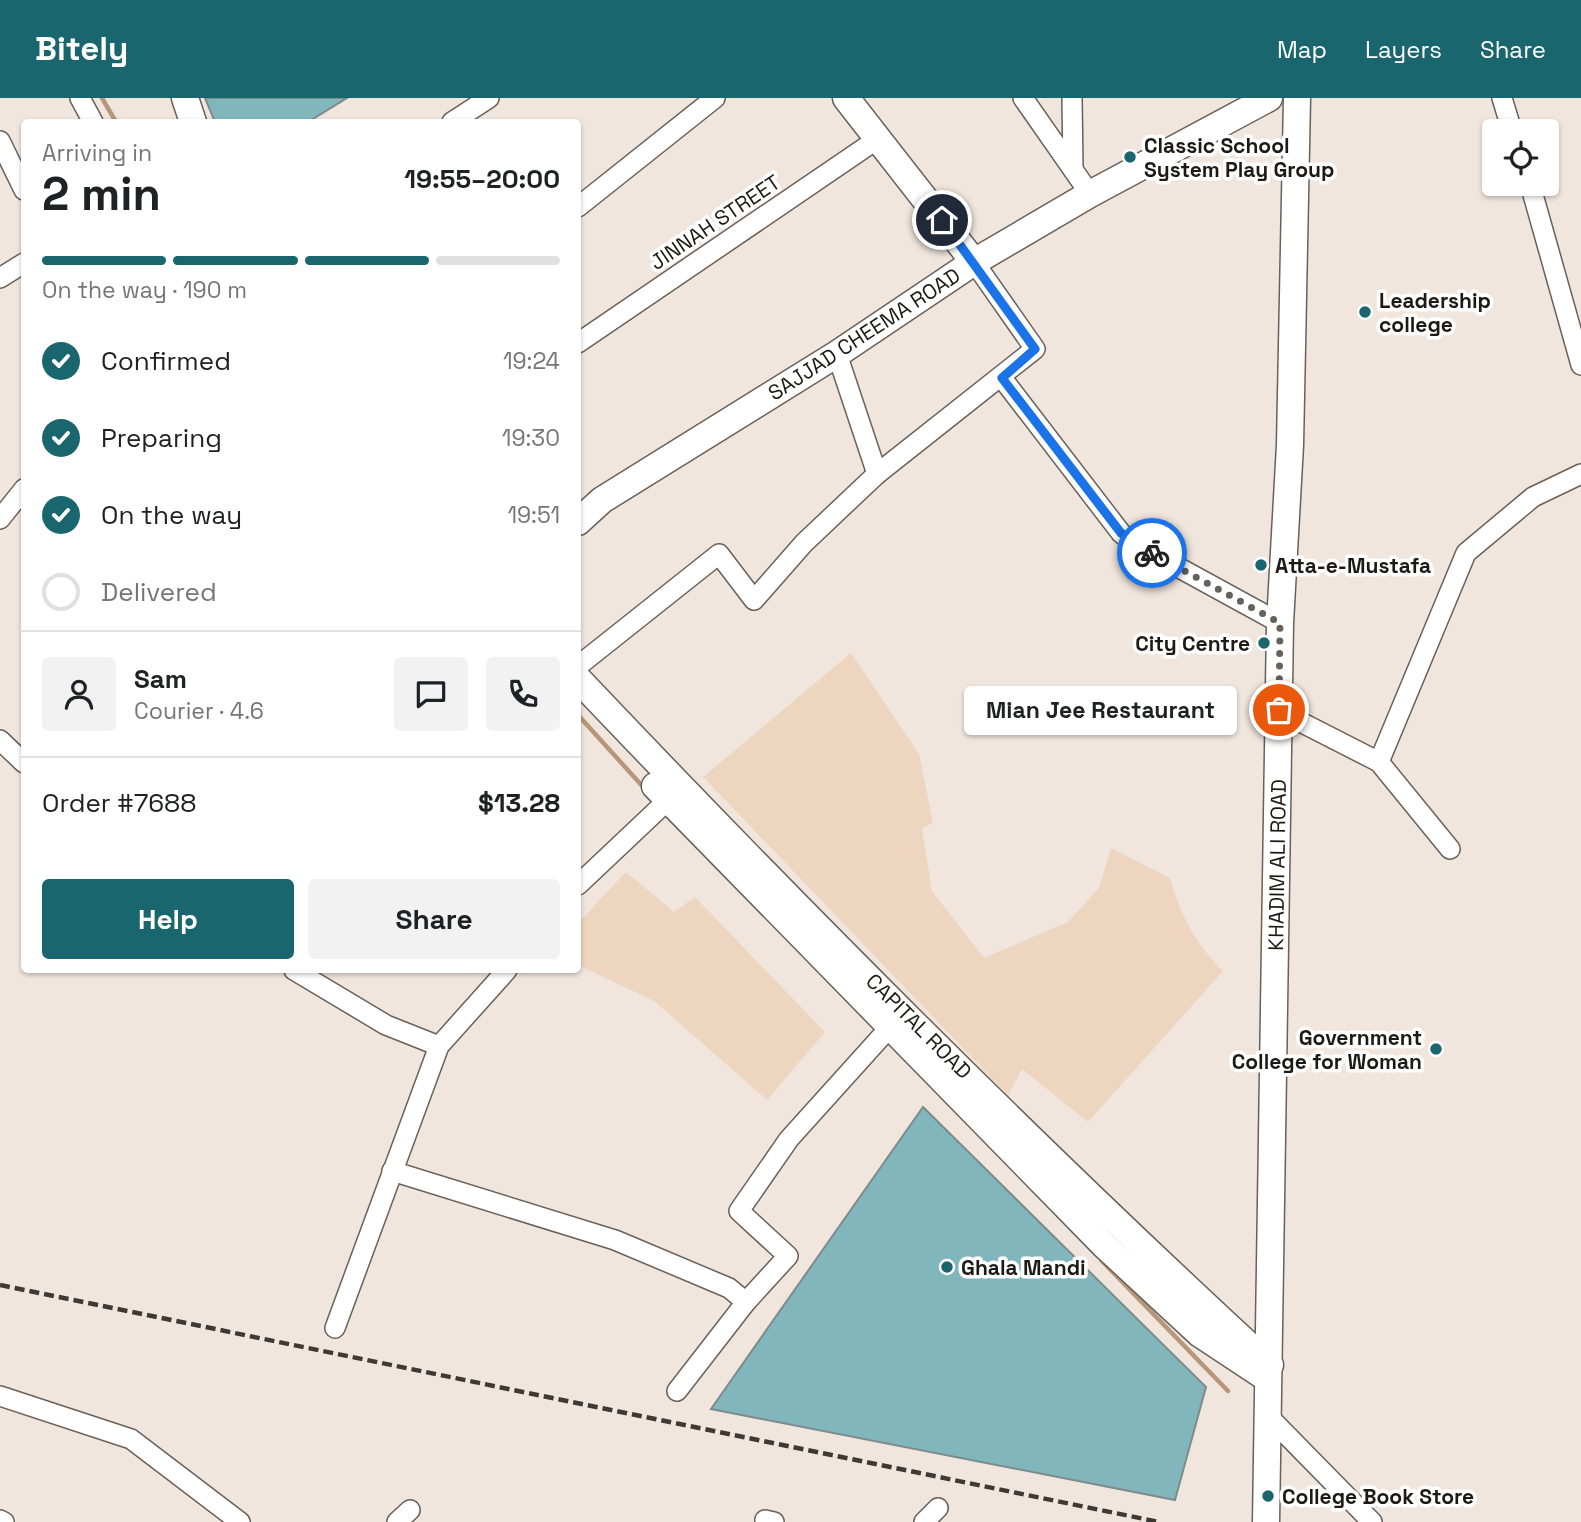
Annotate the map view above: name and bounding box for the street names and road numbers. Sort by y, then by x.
street label: JINNAH STREET [645,168,785,276]
street label: SAJJAD CHEEMA ROAD [763,262,965,406]
street label: KHADIM ALI ROAD [1262,779,1292,951]
street label: CAPITAL ROAD [860,967,978,1085]

